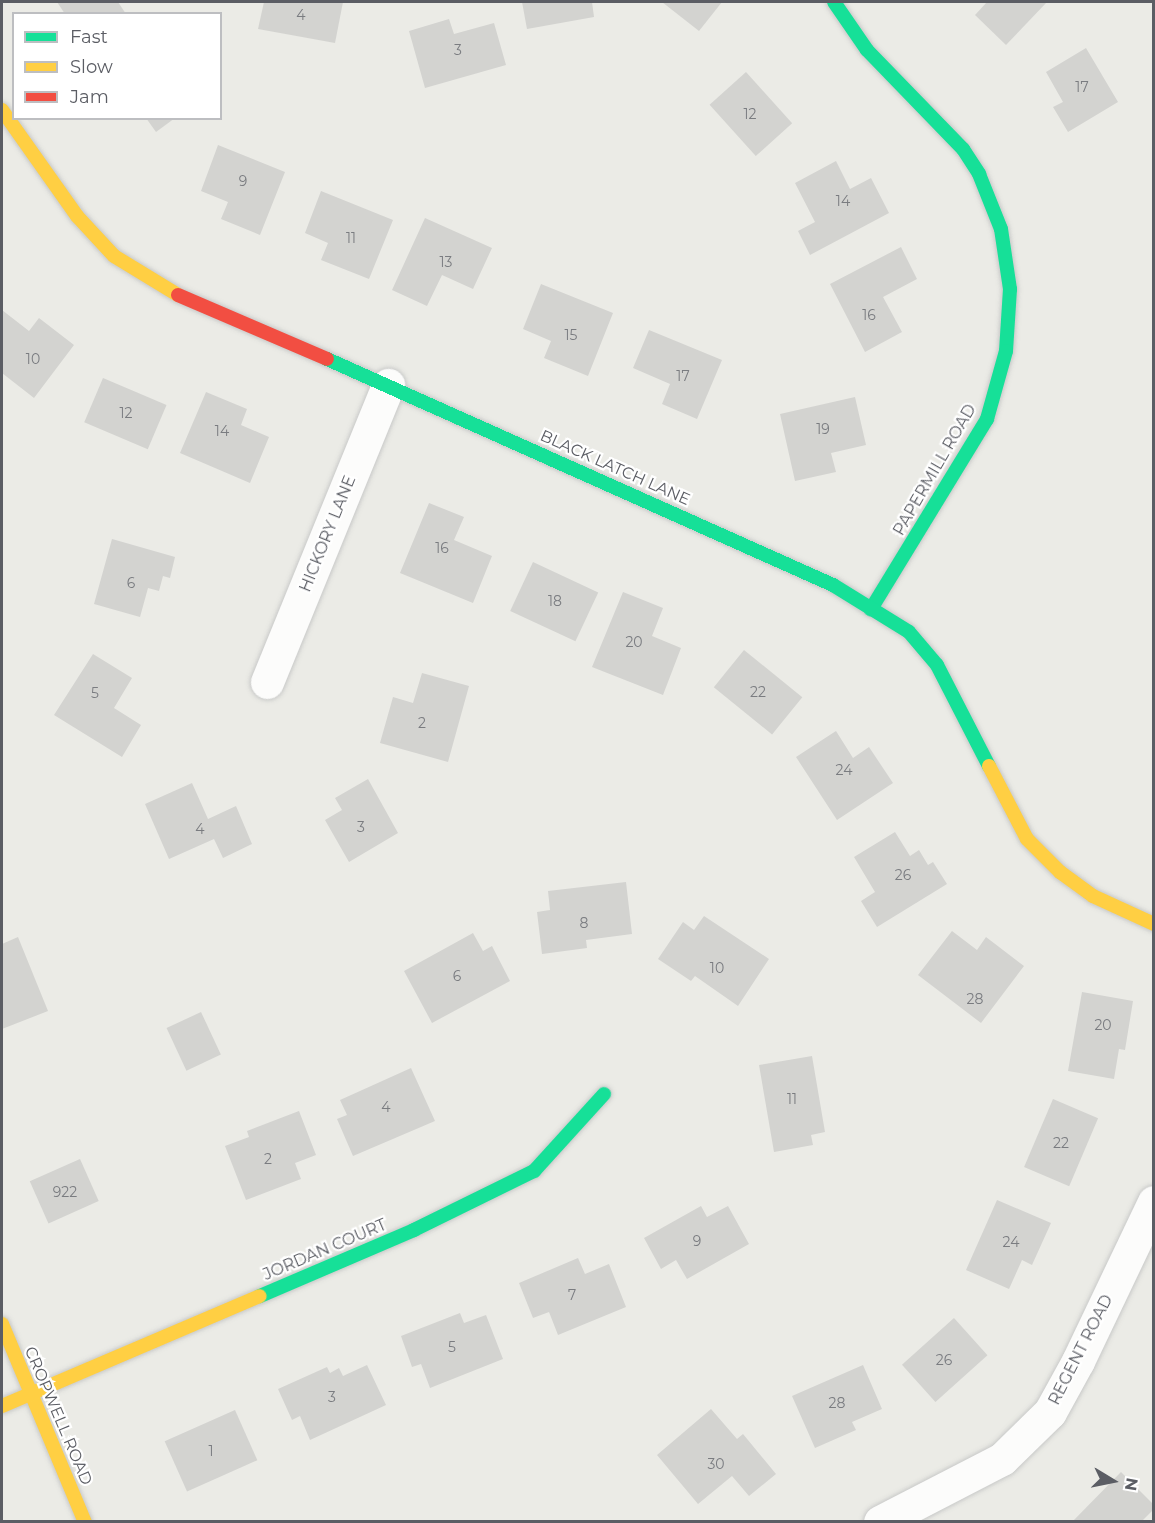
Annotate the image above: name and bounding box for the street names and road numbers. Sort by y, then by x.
street label: PAPERMILL ROAD [890,401,980,539]
street label: BLACK LATCH LANE [537,426,693,510]
street label: HICKORY LANE [296,473,360,595]
street label: JORDAN COURT [260,1215,390,1285]
street label: REGENT ROAD [1045,1292,1117,1408]
street label: CROPWELL ROAD [20,1344,96,1488]

